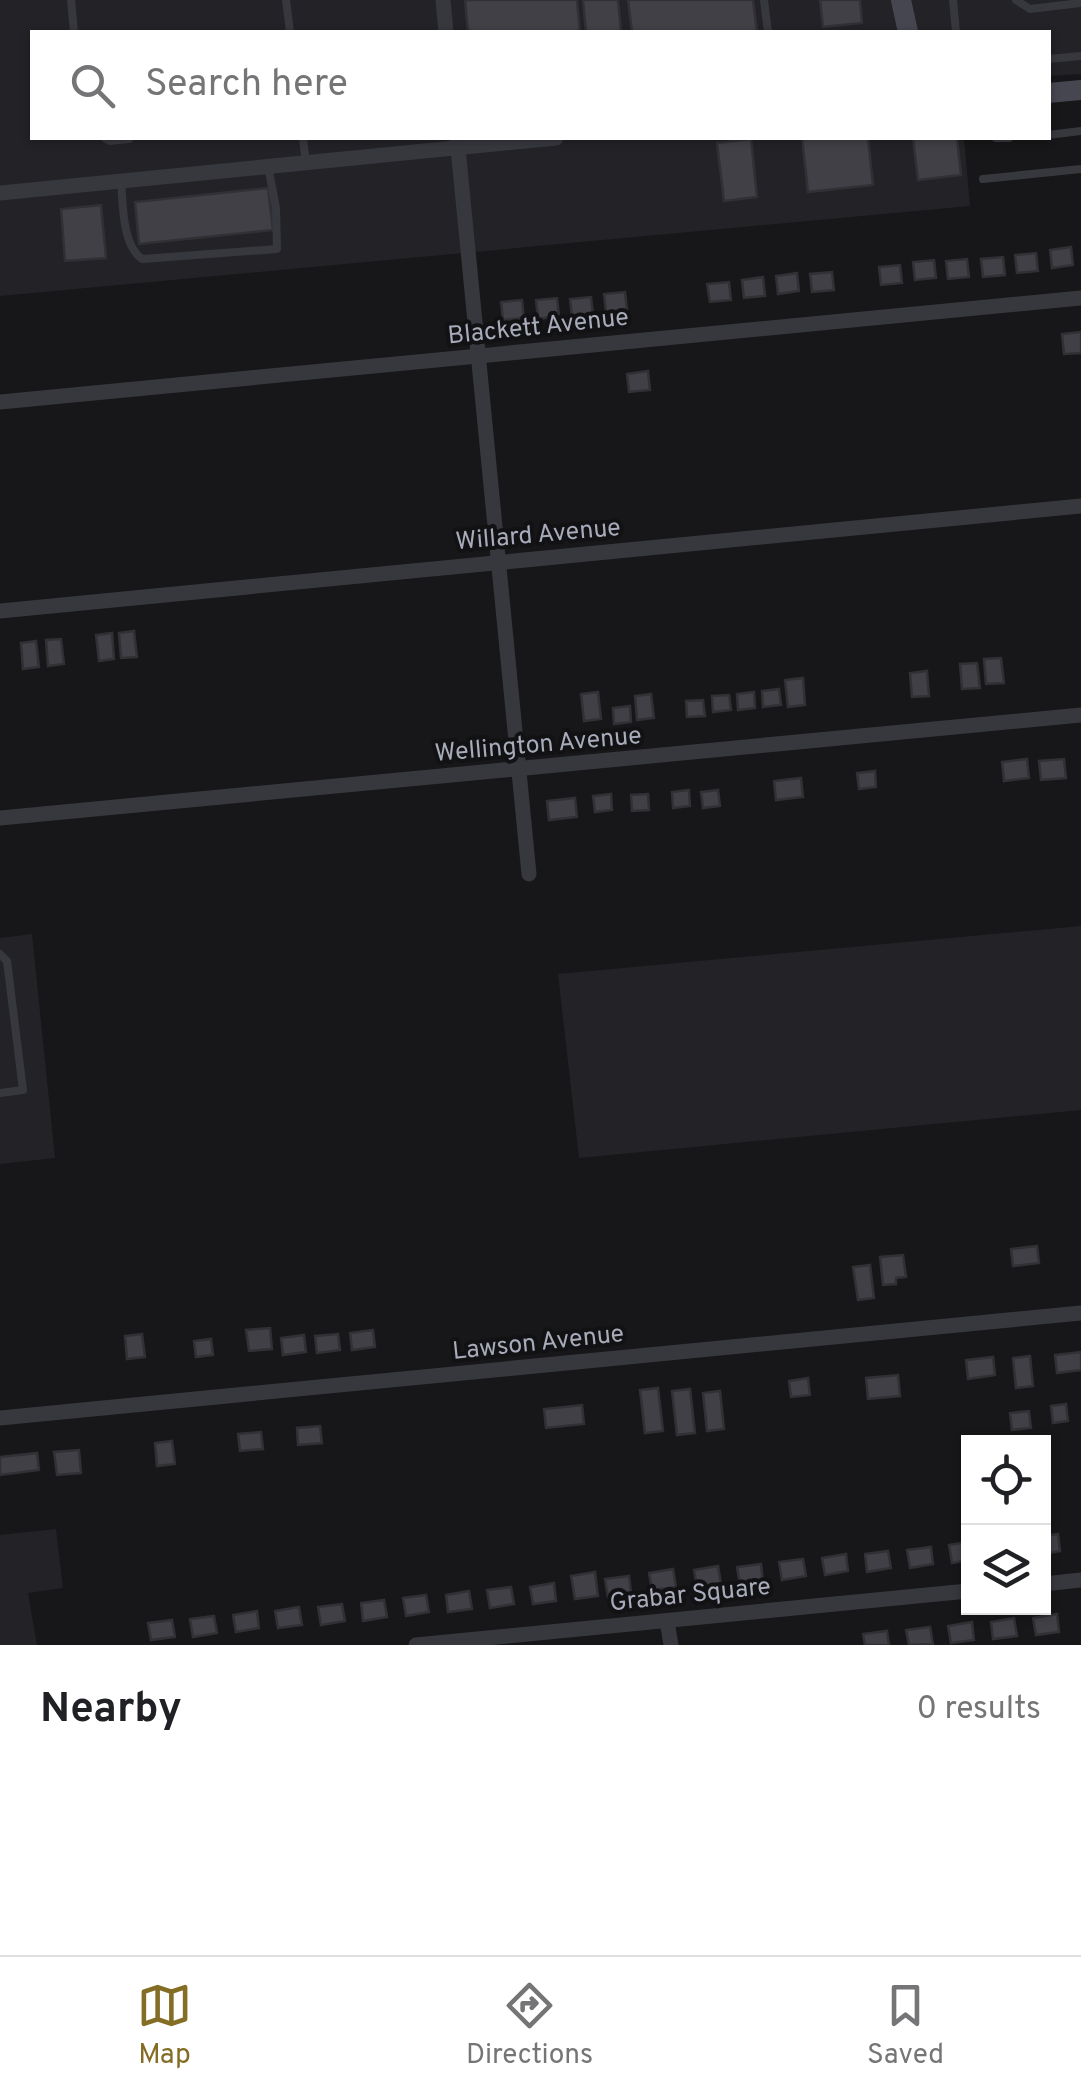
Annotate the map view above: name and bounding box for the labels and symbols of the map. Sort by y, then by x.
street label: Blackett Avenue [446,303,630,353]
street label: Willard Avenue [454,513,622,559]
street label: Wellington Avenue [434,721,643,771]
street label: Lawson Avenue [451,1319,626,1369]
street label: Grabar Square [608,1572,773,1620]

